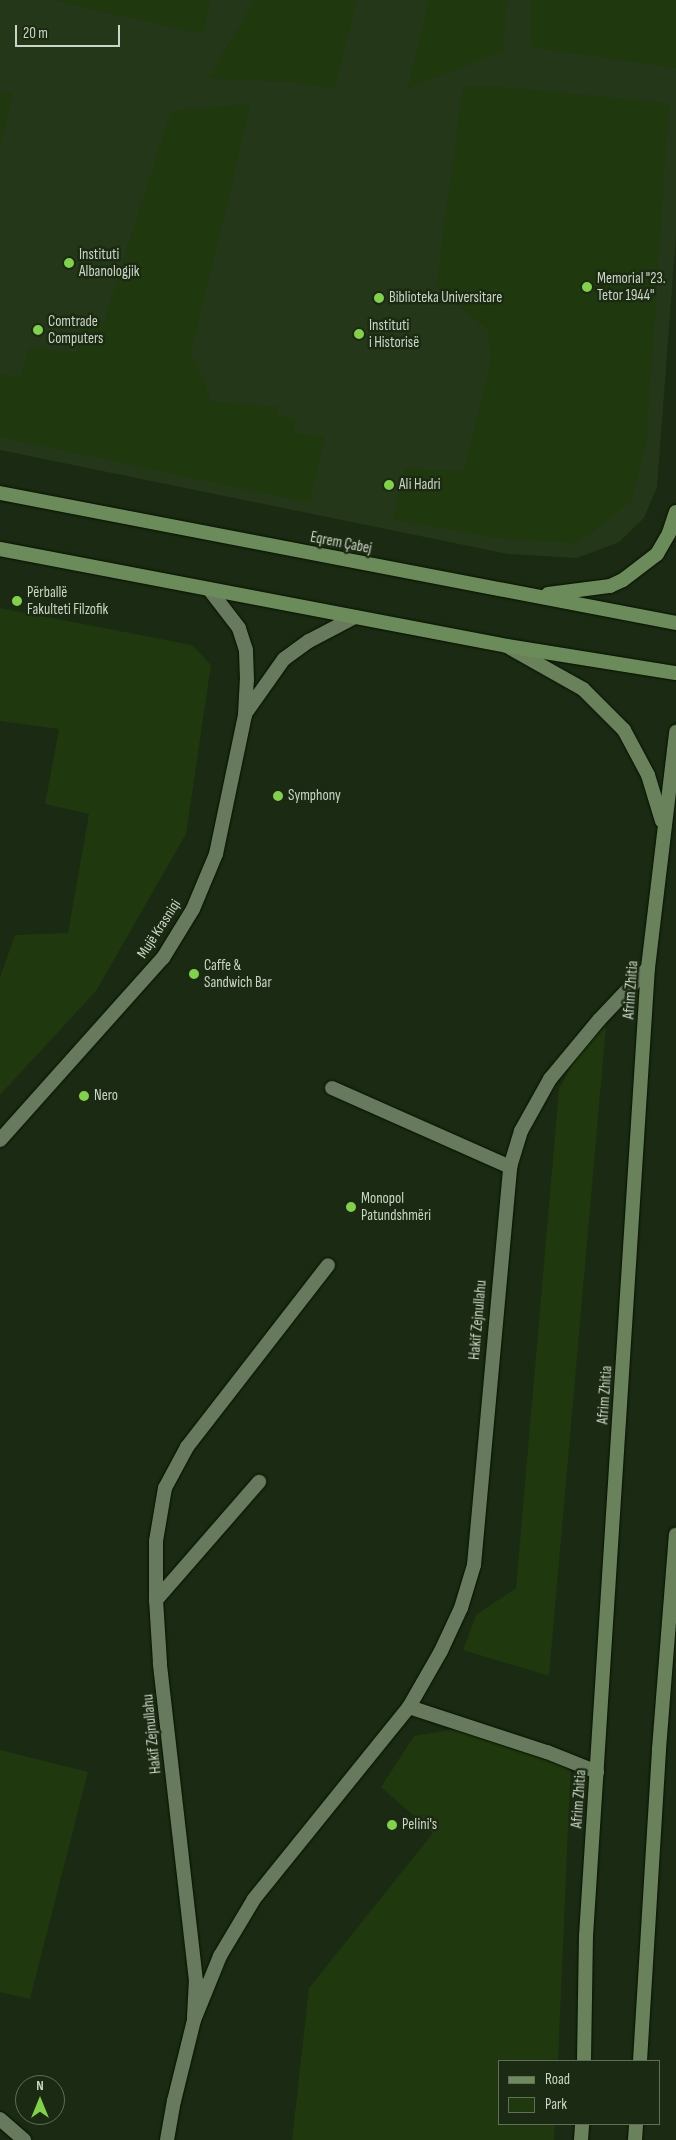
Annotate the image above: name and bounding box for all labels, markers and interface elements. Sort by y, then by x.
scale bar [18,15,122,47]
text: 20 m [23,24,48,43]
place label: Instituti Albanologjik [79,245,140,280]
marker: Instituti Albanologjik [63,257,75,269]
place label: Memorial "23. Tetor 1944" [597,269,666,304]
marker: Memorial "23. Tetor 1944" [581,281,593,293]
place label: Biblioteka Universitare [389,289,502,307]
marker: Biblioteka Universitare [373,292,385,304]
place label: Comtrade Computers [48,312,103,347]
place label: Instituti i Historisë [369,316,419,351]
marker: Comtrade Computers [32,324,44,336]
marker: Instituti i Historisë [353,328,365,340]
place label: Ali Hadri [399,476,441,494]
marker: Ali Hadri [383,479,395,491]
street label: Eqrem Çabej [309,528,373,558]
place label: Përballë Fakulteti Filzofik [27,583,108,618]
marker: Përballë Fakulteti Filzofik [11,595,23,607]
place label: Symphony [288,787,341,805]
marker: Symphony [272,790,284,802]
street label: Mujë Krasniqi [133,896,185,962]
place label: Caffe & Sandwich Bar [204,956,272,991]
street label: Afrim Zhitia [620,960,642,1020]
marker: Caffe & Sandwich Bar [188,968,200,980]
place label: Nero [94,1087,118,1105]
marker: Nero [78,1090,90,1102]
place label: Monopol Patundshmëri [361,1189,431,1224]
marker: Monopol Patundshmëri [345,1201,357,1213]
street label: Hakif Zejnullahu [466,1279,490,1361]
street label: Afrim Zhitia [594,1365,616,1425]
street label: Hakif Zejnullahu [139,1693,165,1775]
street label: Afrim Zhitia [568,1769,590,1829]
place label: Pelini's [402,1816,437,1834]
marker: Pelini's [386,1819,398,1831]
legend [498,2060,661,2125]
text: Road [545,2070,570,2089]
north arrow [15,2075,65,2125]
text: N [36,2077,44,2094]
text: Park [545,2095,567,2114]

